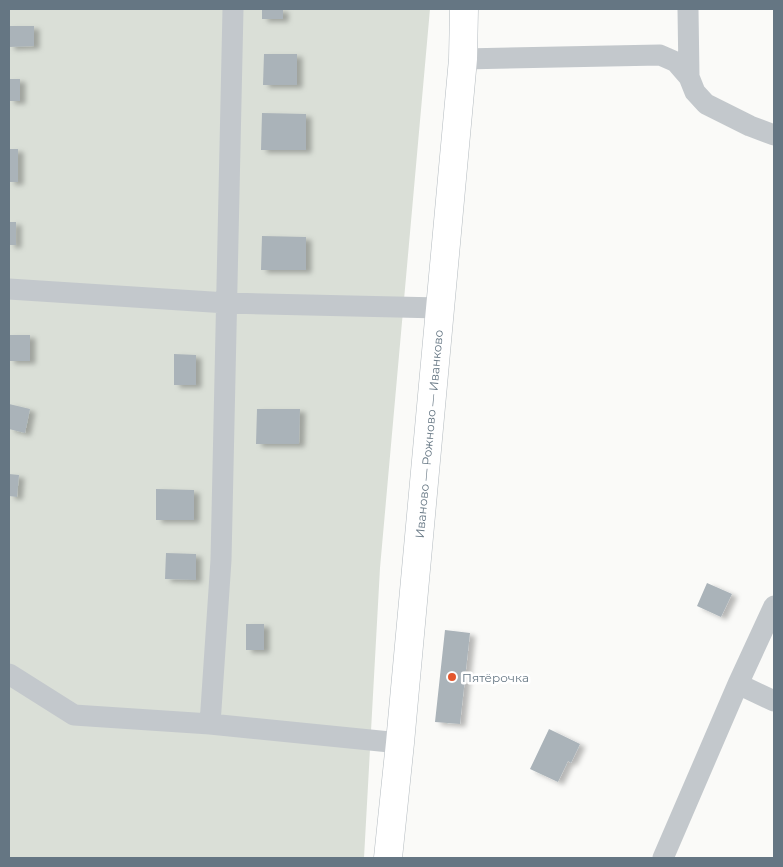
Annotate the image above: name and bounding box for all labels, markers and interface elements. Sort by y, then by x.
street label: Иваново — Рожново — Иванково [411,329,446,539]
place label: Пятёрочка [462,670,529,685]
marker: Пятёрочка [446,671,458,683]

